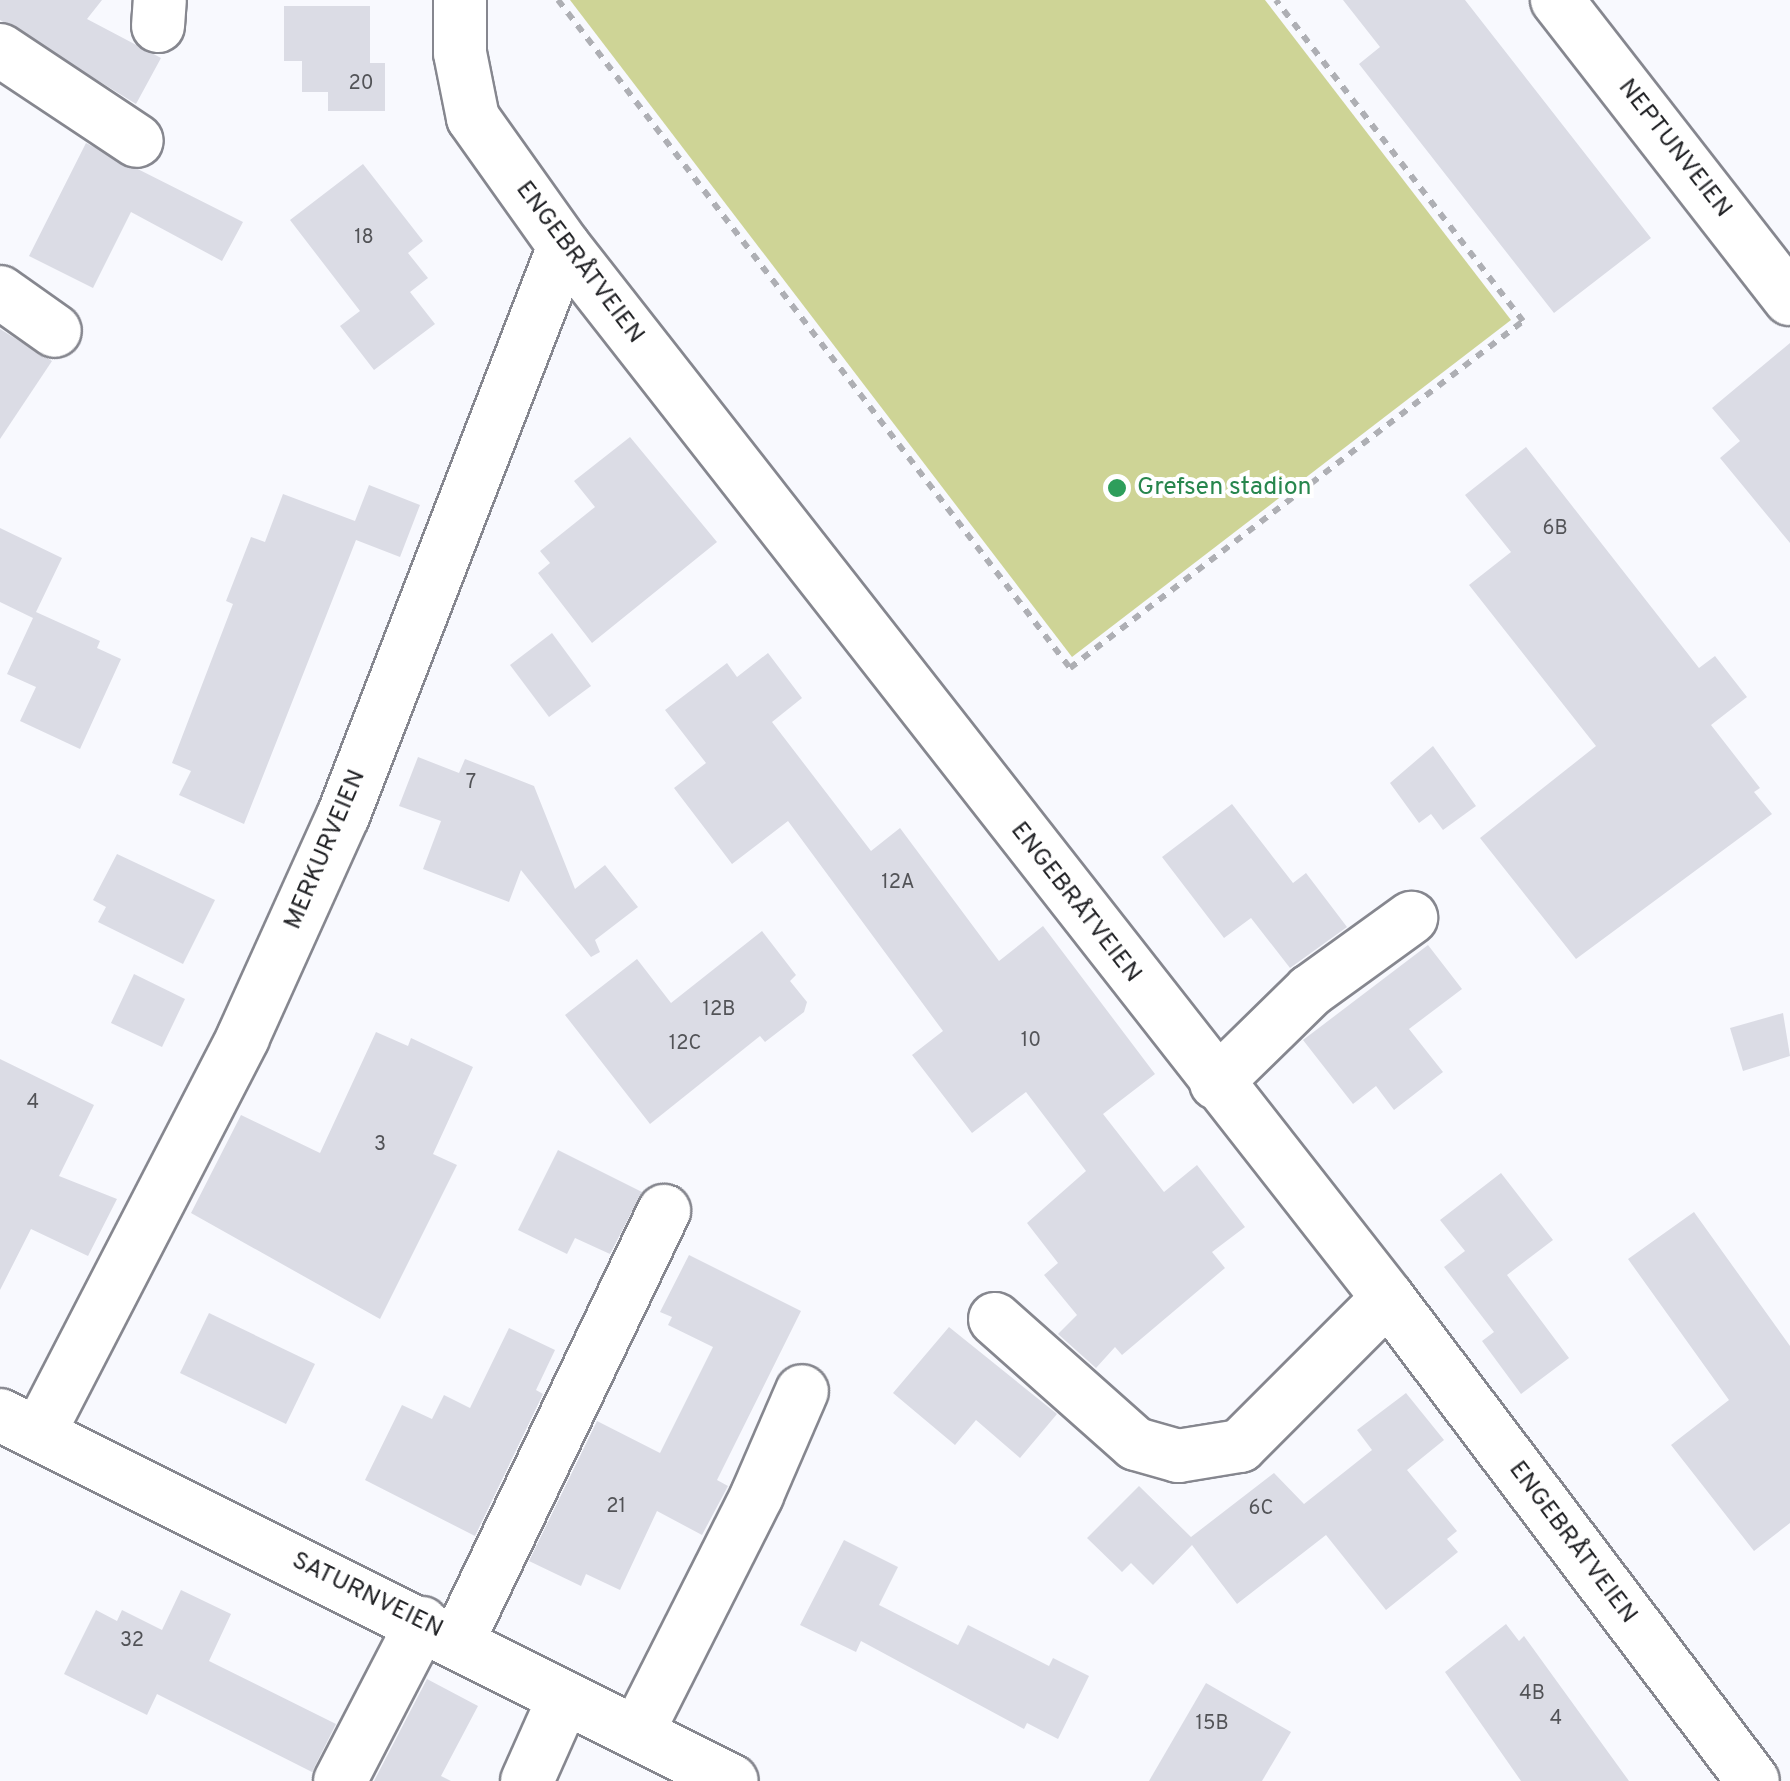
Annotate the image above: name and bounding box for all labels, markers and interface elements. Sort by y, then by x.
house number: 20 [348,72,374,96]
street label: NEPTUNVEIEN [1611,74,1737,224]
street label: ENGEBRÅTVEIEN [508,176,650,350]
house number: 18 [354,226,374,250]
place label: Grefsen stadion [1137,473,1312,503]
marker: Grefsen stadion [1106,477,1128,499]
house number: 6B [1542,517,1568,541]
street label: MERKURVEIEN [279,766,373,934]
house number: 7 [466,771,476,795]
street label: ENGEBRÅTVEIEN [1003,817,1147,989]
house number: 12A [881,871,915,895]
house number: 12B [703,998,735,1022]
house number: 10 [1021,1029,1041,1053]
house number: 12C [669,1032,701,1056]
house number: 4 [27,1091,39,1115]
house number: 3 [374,1133,386,1157]
street label: ENGEBRÅTVEIEN [1501,1456,1643,1630]
house number: 21 [606,1495,626,1519]
house number: 6C [1249,1497,1273,1521]
street label: SATURNVEIEN [287,1546,447,1646]
house number: 32 [120,1629,144,1653]
house number: 4B [1519,1682,1545,1706]
house number: 4 [1550,1707,1562,1731]
house number: 15B [1196,1712,1228,1736]

